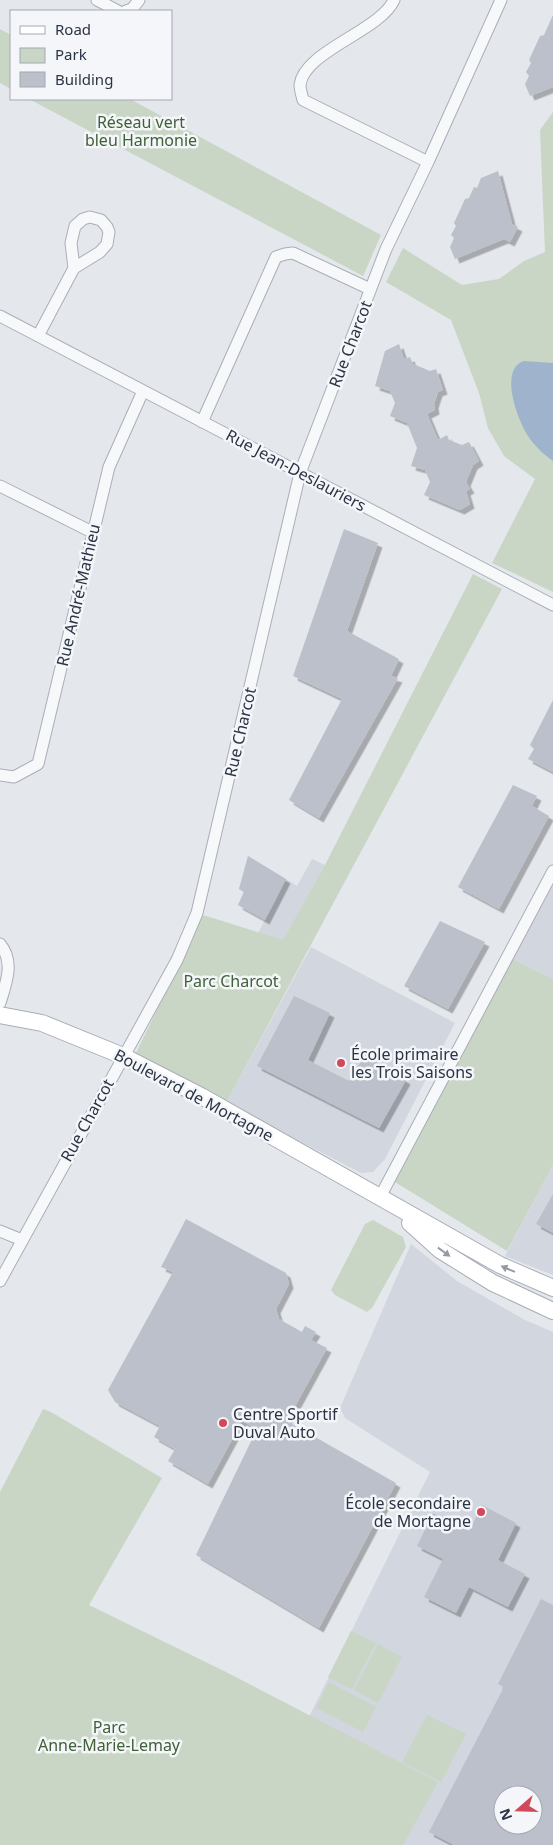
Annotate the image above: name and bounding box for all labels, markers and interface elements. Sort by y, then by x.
legend [10,10,172,100]
text: Road [55,19,91,39]
text: Park [55,44,87,64]
text: Building [55,69,113,89]
park label: Réseau vert bleu Harmonie [85,111,197,151]
street label: Rue Charcot [323,297,377,391]
street label: Rue Jean-Deslauriers [222,424,370,516]
street label: Rue André-Mathieu [51,522,105,668]
street label: Rue Charcot [219,685,261,779]
park label: Parc Charcot [183,970,279,992]
place label: École primaire les Trois Saisons [351,1043,473,1083]
street label: Boulevard de Mortagne [110,1044,278,1146]
marker: École primaire les Trois Saisons [335,1057,347,1069]
street label: Rue Charcot [55,1074,119,1165]
one-way arrow [437,1246,450,1257]
one-way arrow [501,1264,515,1272]
place label: Centre Sportif Duval Auto [233,1403,339,1443]
marker: Centre Sportif Duval Auto [217,1417,229,1429]
place label: École secondaire de Mortagne [345,1492,471,1532]
marker: École secondaire de Mortagne [475,1506,487,1518]
park label: Parc Anne-Marie-Lemay [38,1716,181,1756]
north arrow [493,1785,543,1835]
text: N [494,1806,516,1823]

